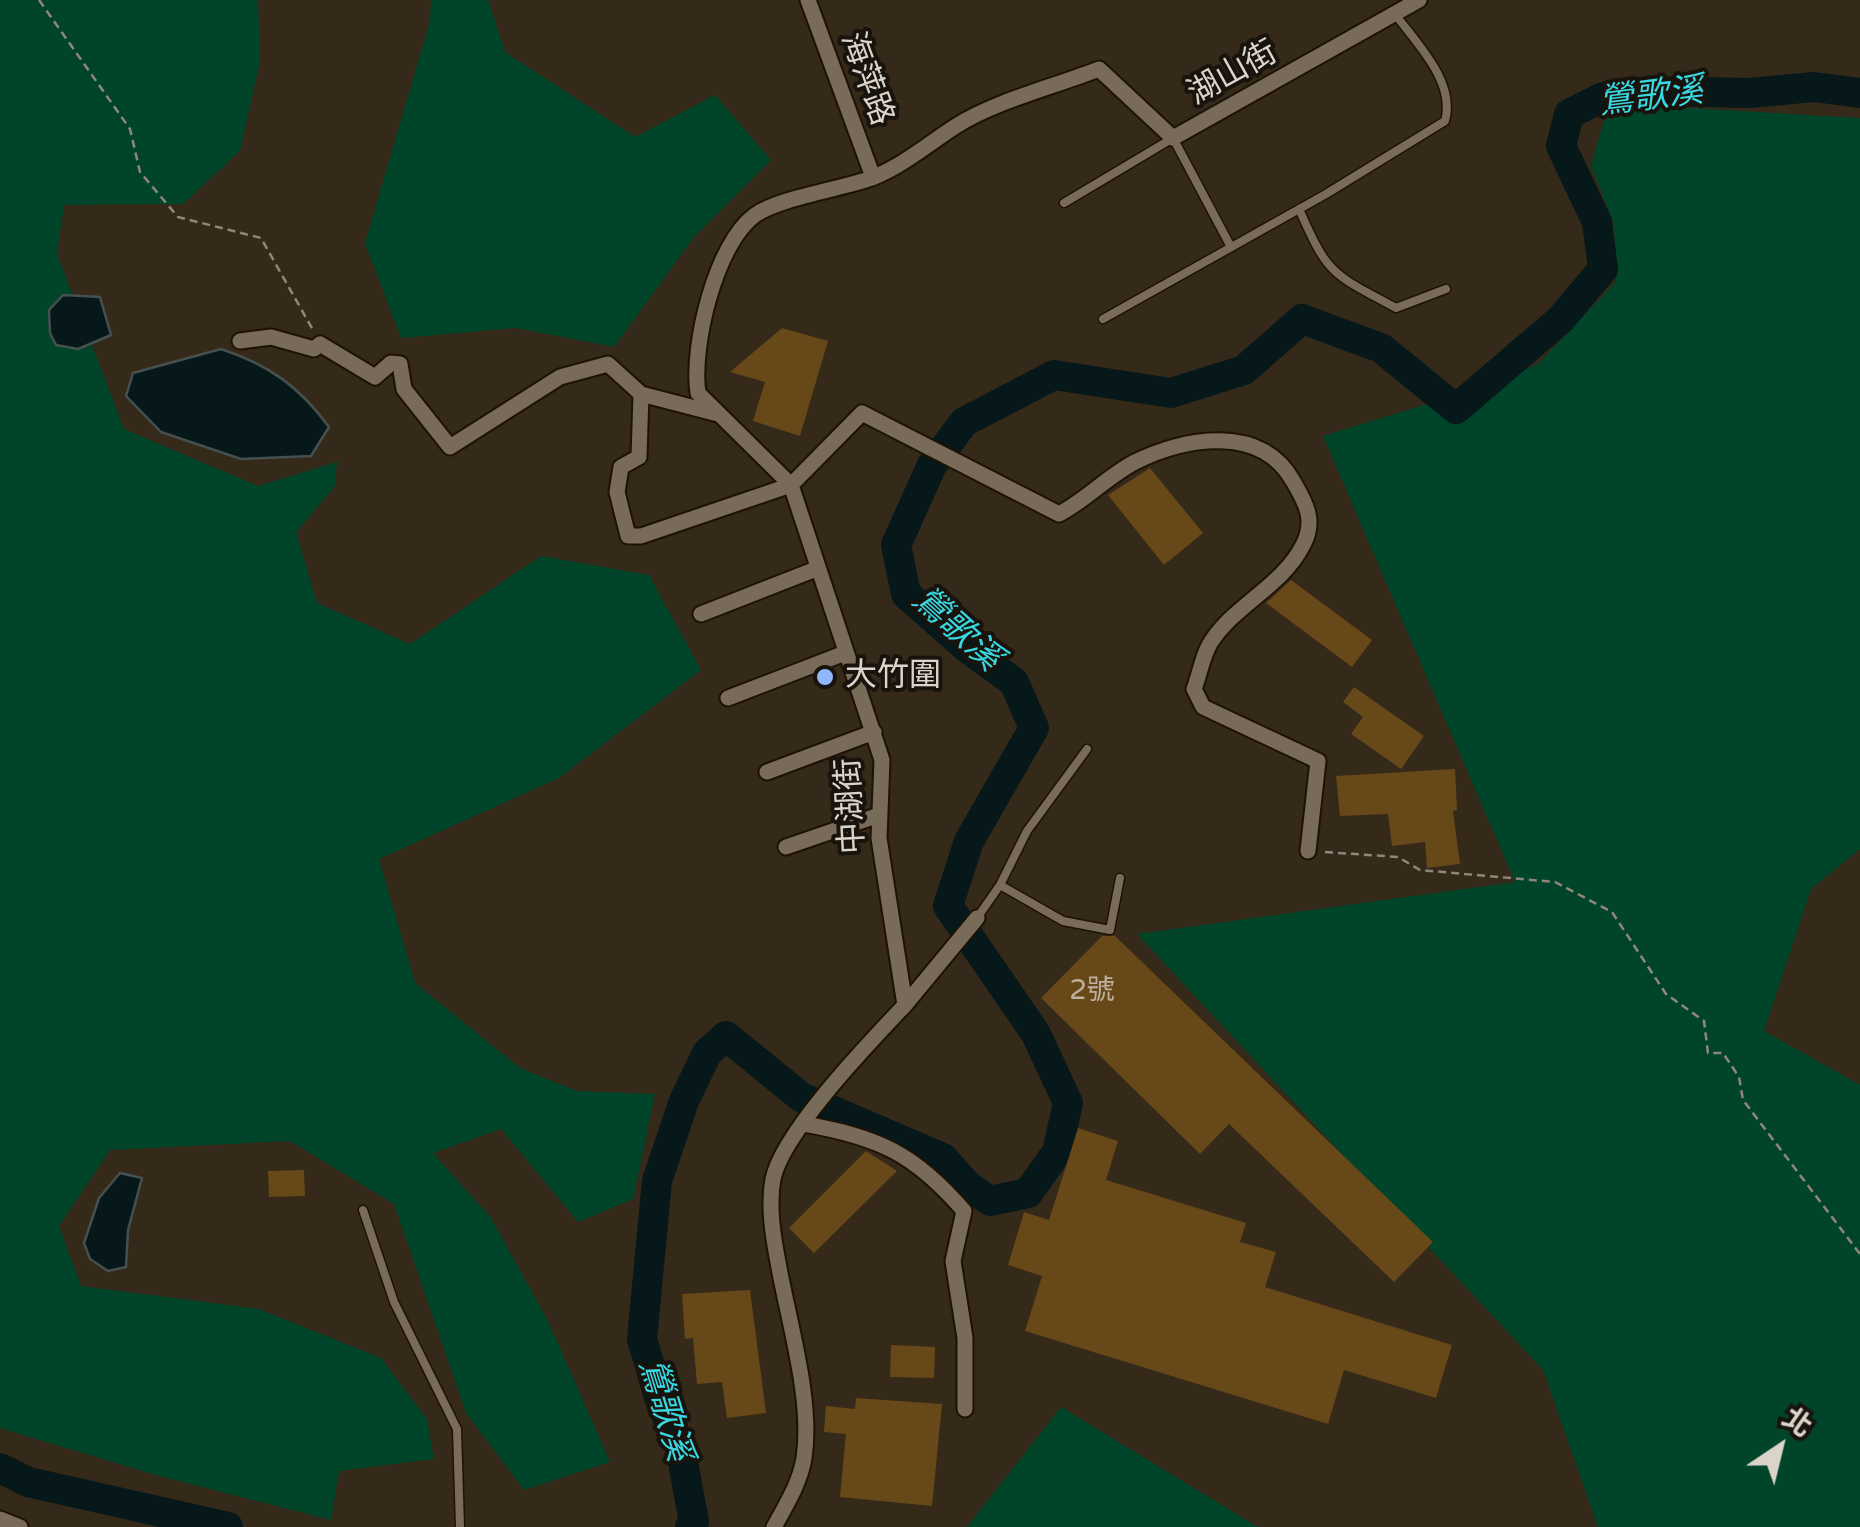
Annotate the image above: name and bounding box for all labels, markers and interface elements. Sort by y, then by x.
street label: 海萍路 [832,27,900,131]
street label: 湖山街 [1182,34,1284,114]
water label: 鶯歌溪 [1596,71,1706,125]
water label: 鶯歌溪 [903,579,1009,681]
place label: 大竹圍 [845,658,941,696]
marker: 大竹圍 [814,666,836,688]
street label: 中湖街 [830,757,874,855]
house number: 2號 [1069,975,1115,1009]
water label: 鶯歌溪 [629,1354,699,1466]
north arrow [1730,1397,1830,1497]
text: 北 [1776,1400,1818,1444]

